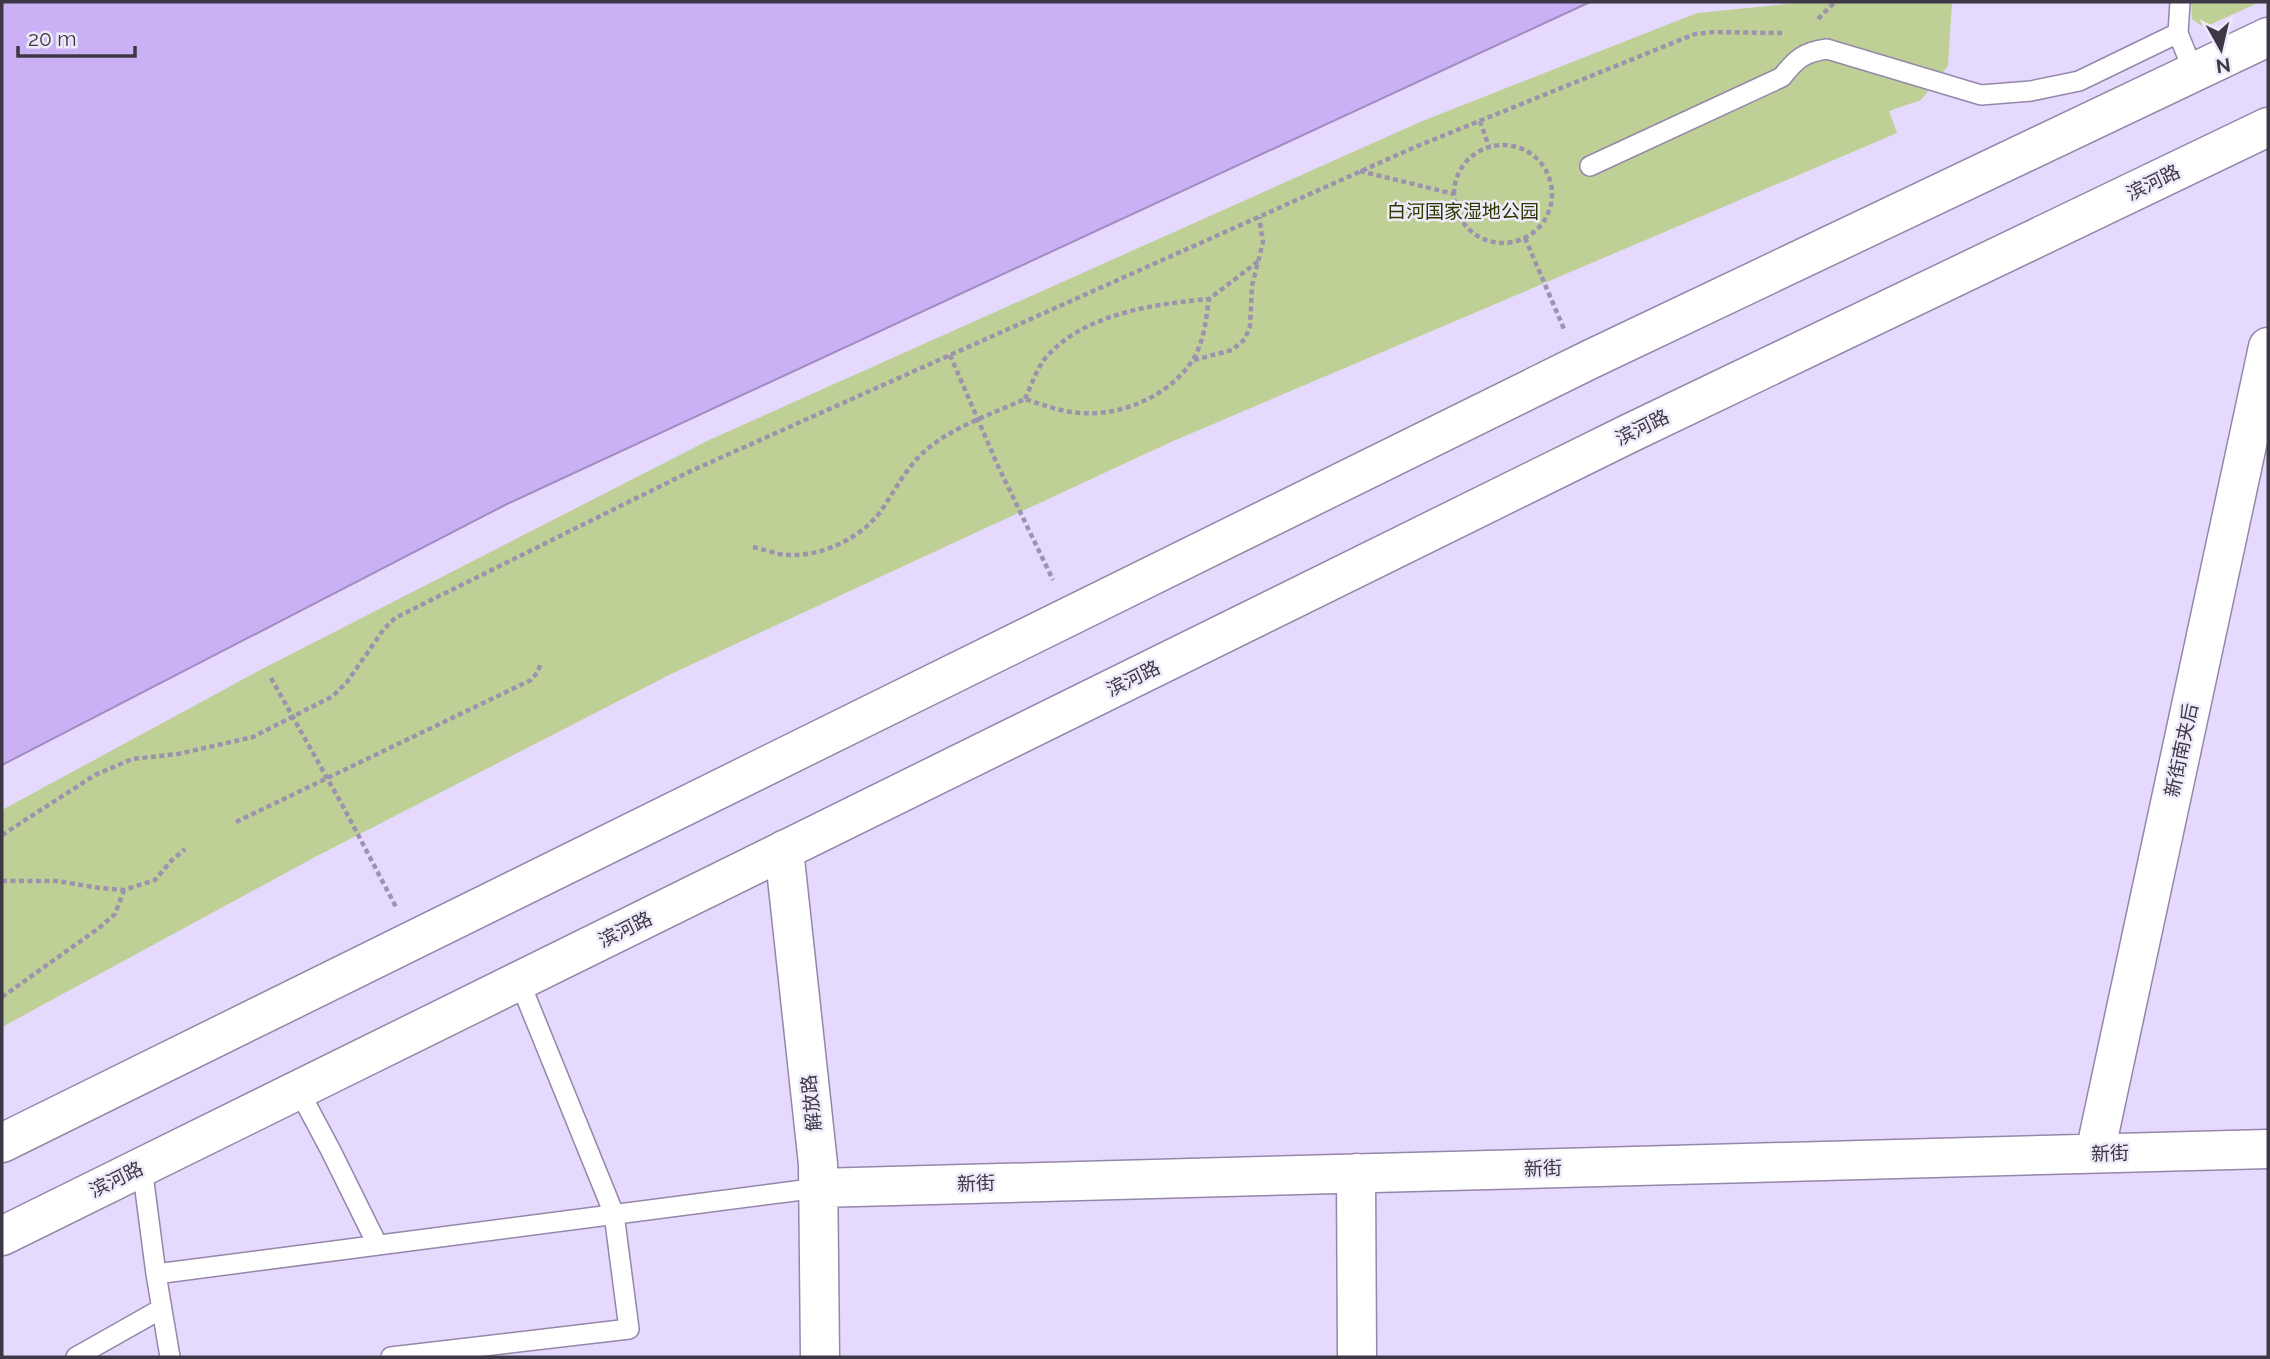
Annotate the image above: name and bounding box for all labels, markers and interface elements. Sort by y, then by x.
scale bar [18,14,135,58]
north arrow [2186,14,2256,84]
text: 20 m [28,26,76,51]
text: N [2215,54,2232,78]
street label: 滨河路 [2123,160,2183,204]
park label: 白河国家湿地公园 [1387,200,1539,222]
street label: 滨河路 [1612,405,1672,449]
street label: 滨河路 [1103,656,1163,700]
street label: 新街南夹后 [2160,701,2202,799]
street label: 滨河路 [595,907,655,951]
street label: 解放路 [797,1073,825,1133]
street label: 新街 [2091,1141,2129,1165]
street label: 新街 [1524,1156,1562,1180]
street label: 滨河路 [86,1157,146,1201]
street label: 新街 [957,1171,995,1195]

